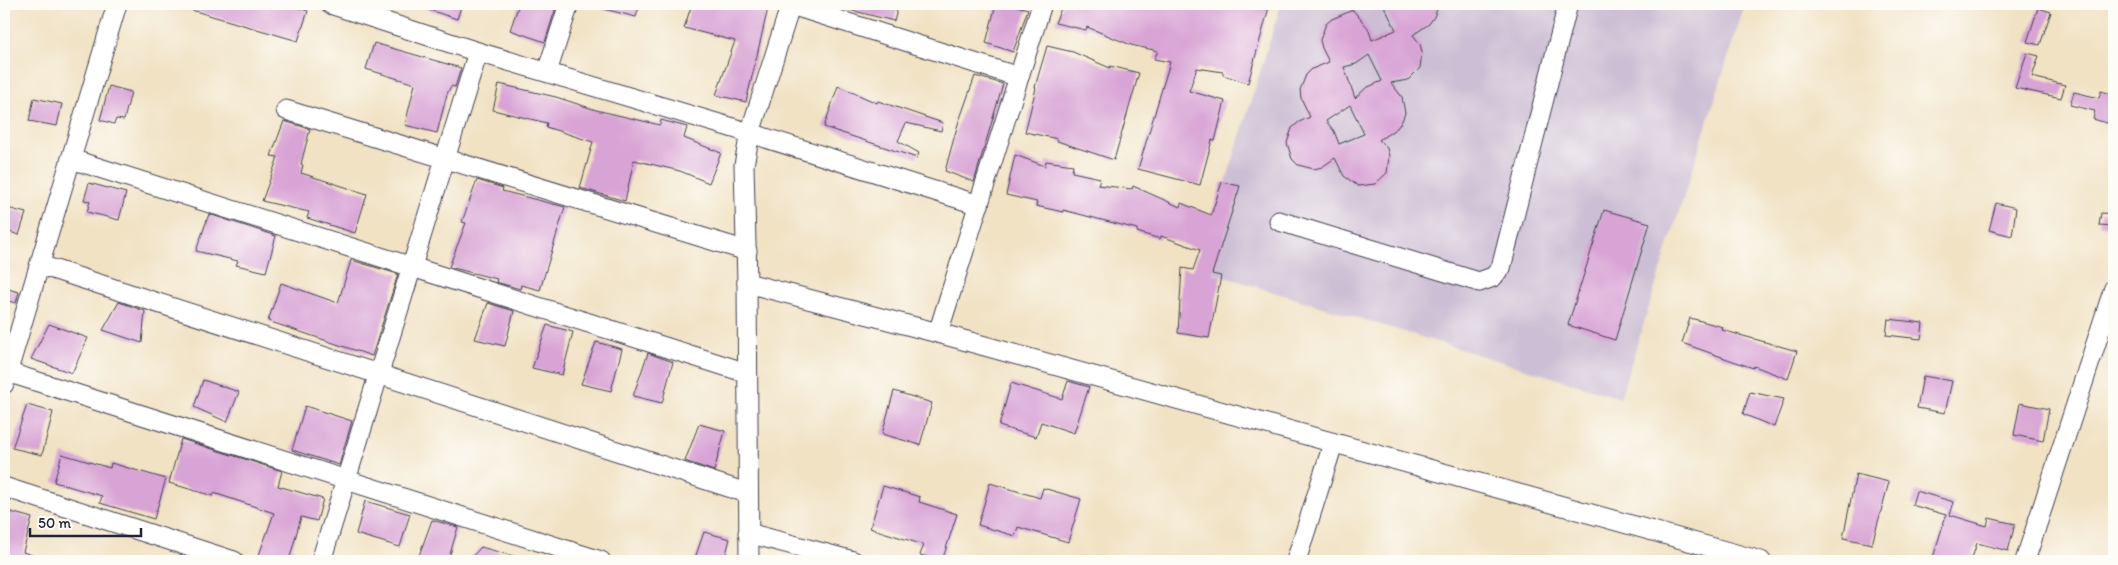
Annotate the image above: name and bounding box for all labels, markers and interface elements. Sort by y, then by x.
scale bar [30,505,141,537]
text: 50 m [38,514,71,532]

